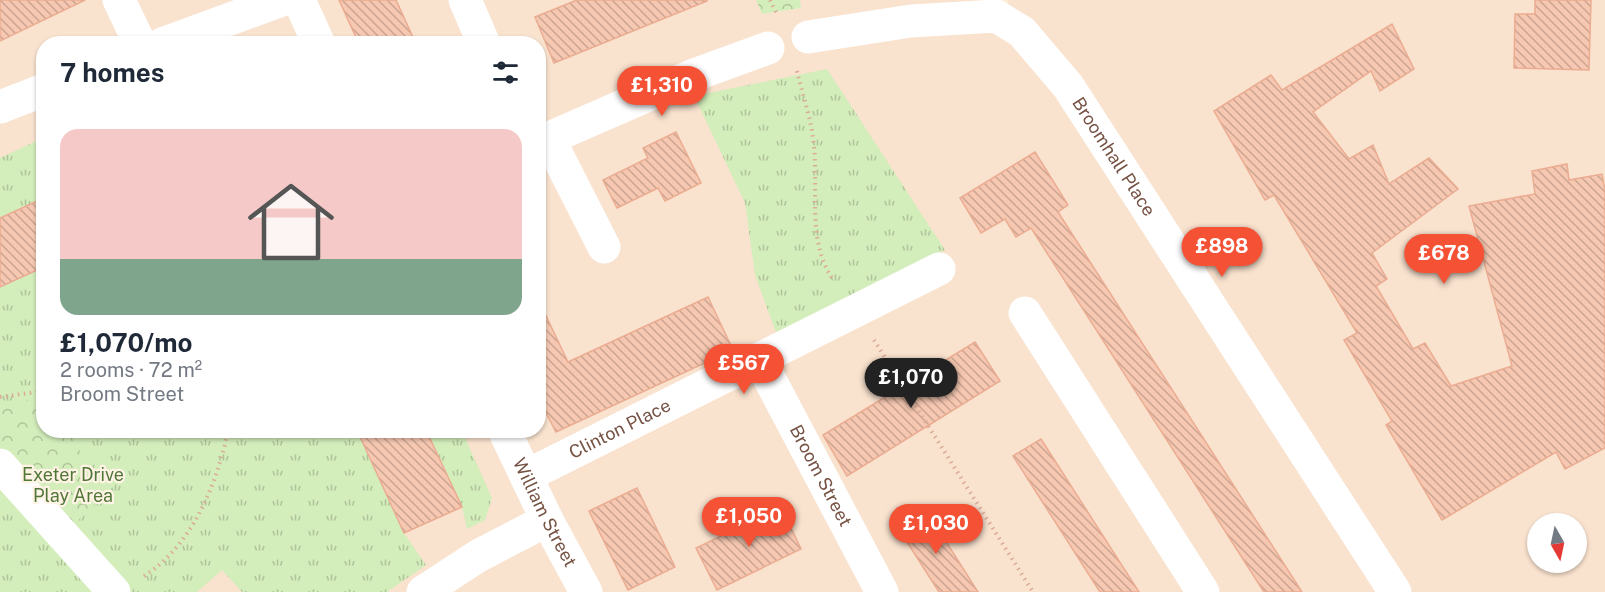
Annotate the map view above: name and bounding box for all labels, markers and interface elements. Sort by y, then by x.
icon: filters [489,56,522,89]
text: 7 homes [60,57,164,88]
pin: £1,310 [613,66,711,117]
text: £1,310 [631,73,693,97]
street label: Broomhall Place [1068,93,1160,220]
icon: home [237,168,345,276]
pin: £898 [1186,227,1258,278]
text: £898 [1196,234,1248,258]
pin: £678 [1408,234,1480,285]
text: £678 [1418,241,1470,265]
text: £1,070/mo [60,327,192,358]
pin: £567 [708,344,780,395]
text: £567 [718,351,770,375]
text: 2 rooms · 72 m² [60,358,202,382]
pin: £1,070 [862,358,960,409]
text: £1,070 [879,365,943,389]
text: Broom Street [60,382,184,406]
street label: Clinton Place [565,394,674,463]
street label: Broom Street [786,421,856,530]
street label: William Street [509,454,581,570]
park label: Exeter Drive Play Area [22,464,124,506]
pin: £1,050 [700,497,798,548]
text: £1,050 [716,504,782,528]
pin: £1,030 [887,504,985,555]
text: £1,030 [903,511,969,535]
north arrow [1527,513,1587,573]
map controls [1527,513,1587,573]

